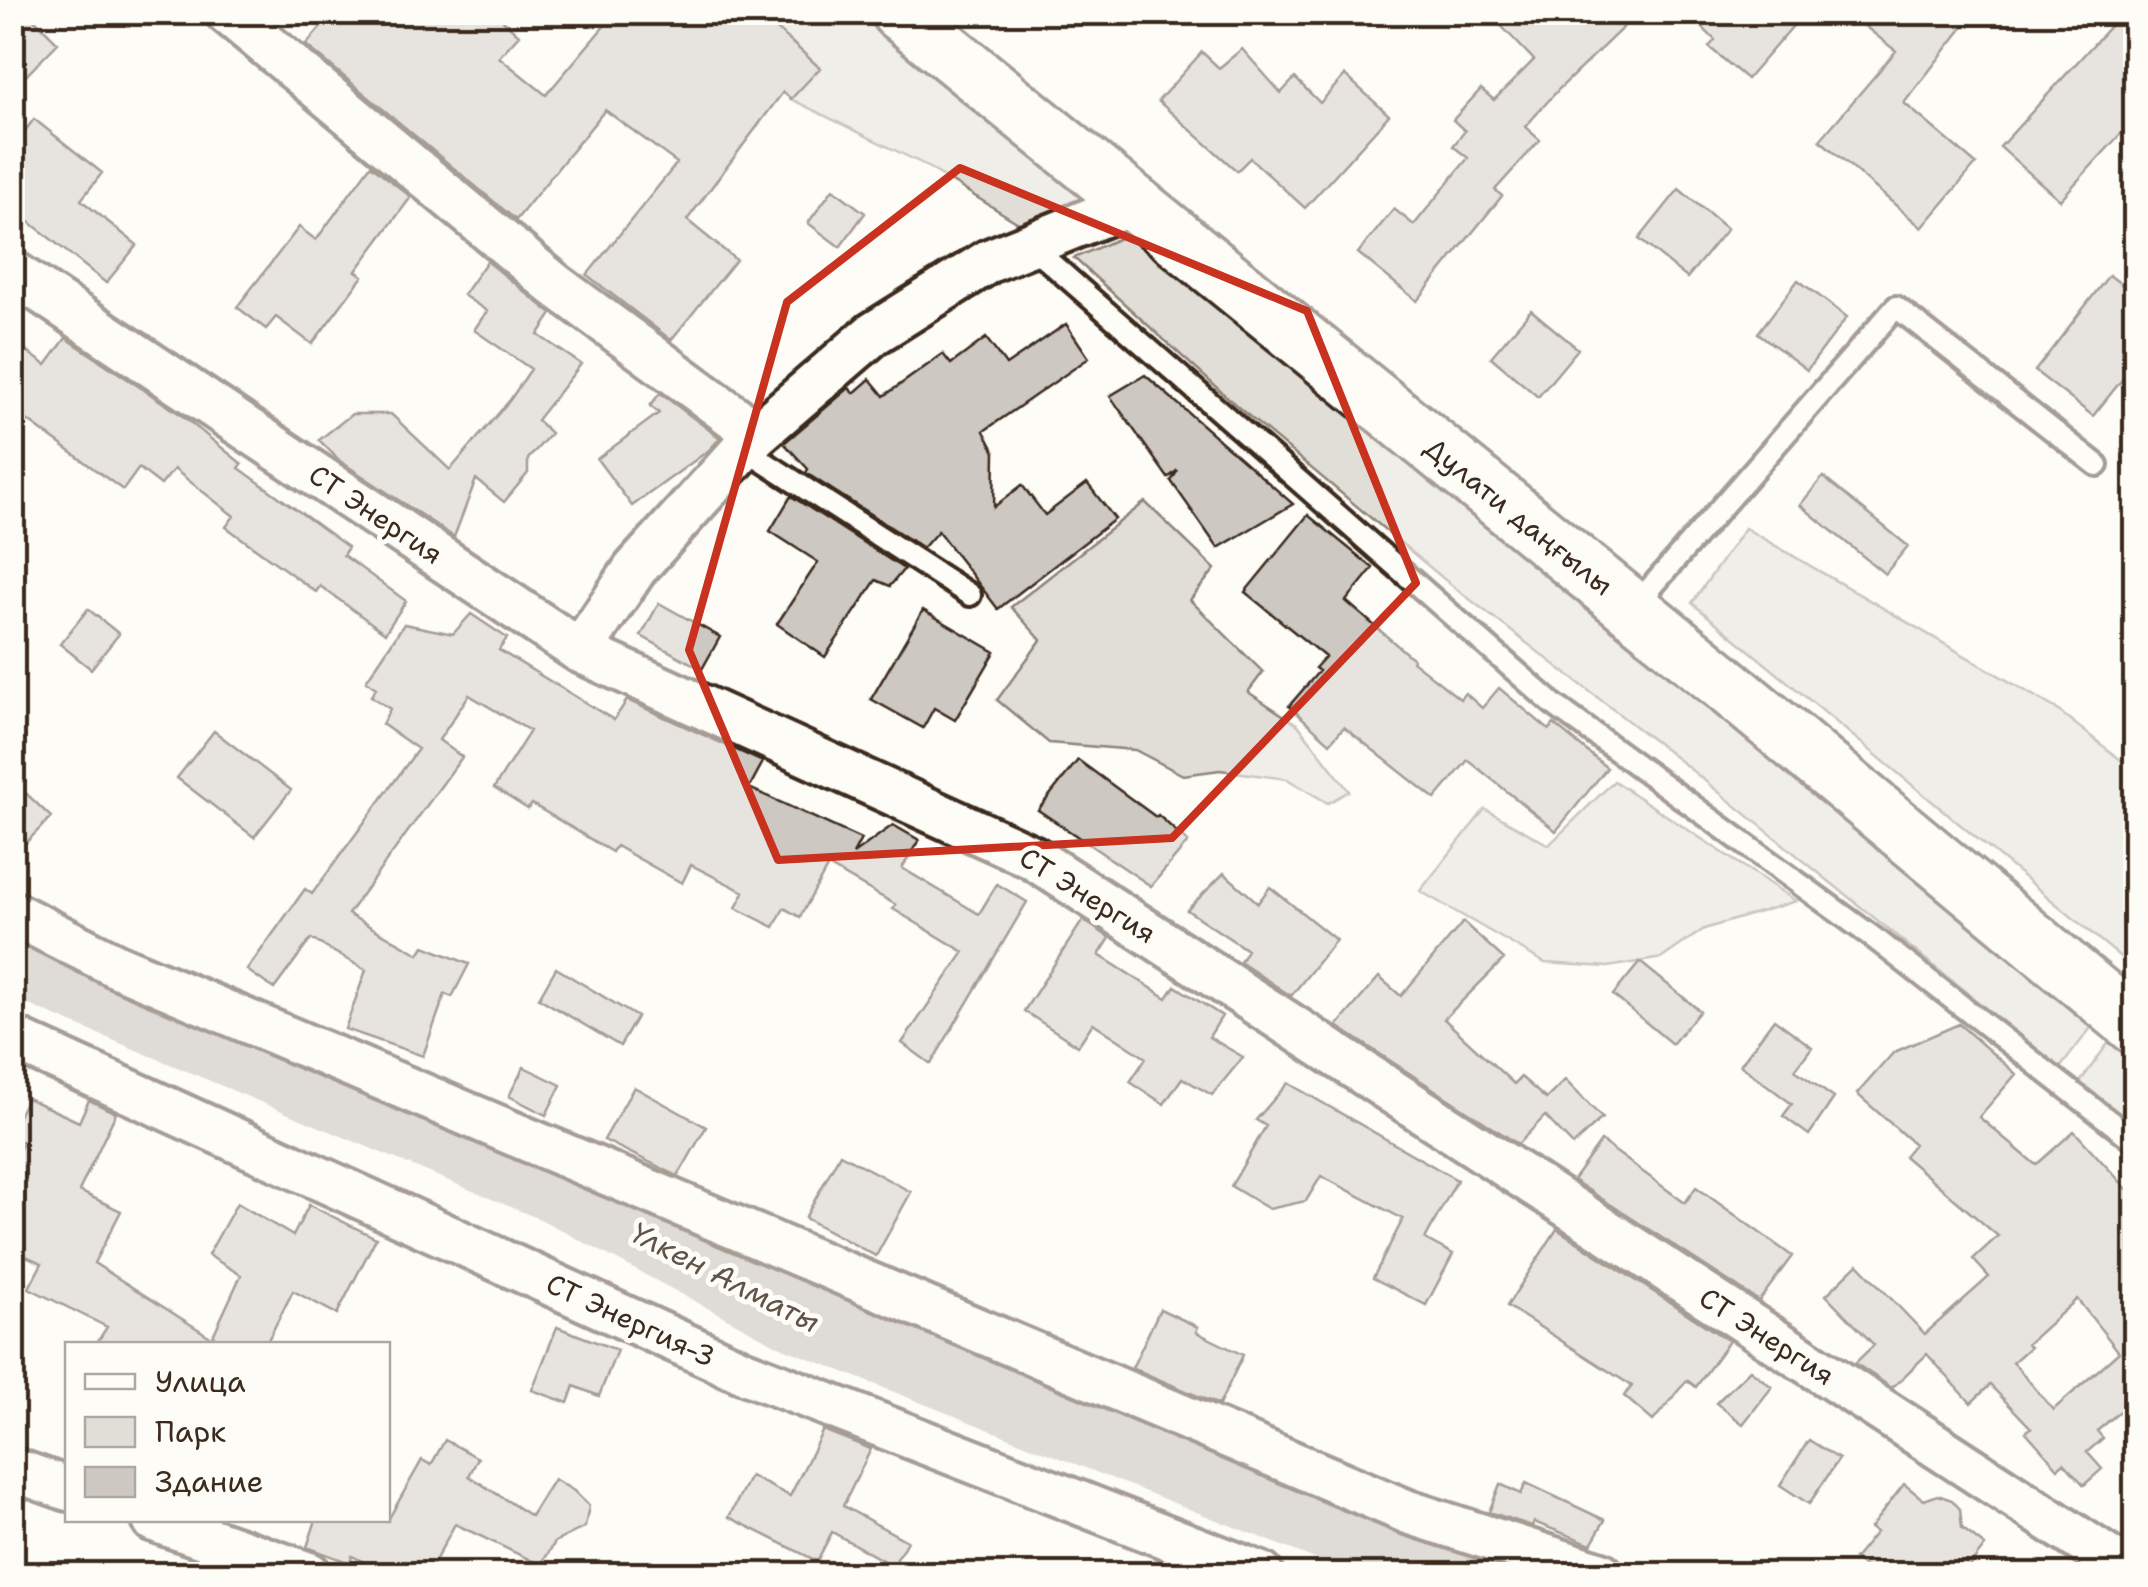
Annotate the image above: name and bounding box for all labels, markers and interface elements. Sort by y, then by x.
street label: Дулати даңғылы [1417,428,1621,604]
street label: СТ Энергия [301,455,451,573]
street label: СТ Энергия [1013,838,1163,952]
water label: Үлкен Алматы [623,1212,827,1342]
street label: СТ Энергия-3 [540,1264,722,1376]
street label: СТ Энергия [1692,1278,1842,1394]
legend [65,1342,390,1522]
text: Улица [155,1361,246,1402]
text: Парк [155,1411,226,1452]
text: Здание [155,1461,264,1502]

